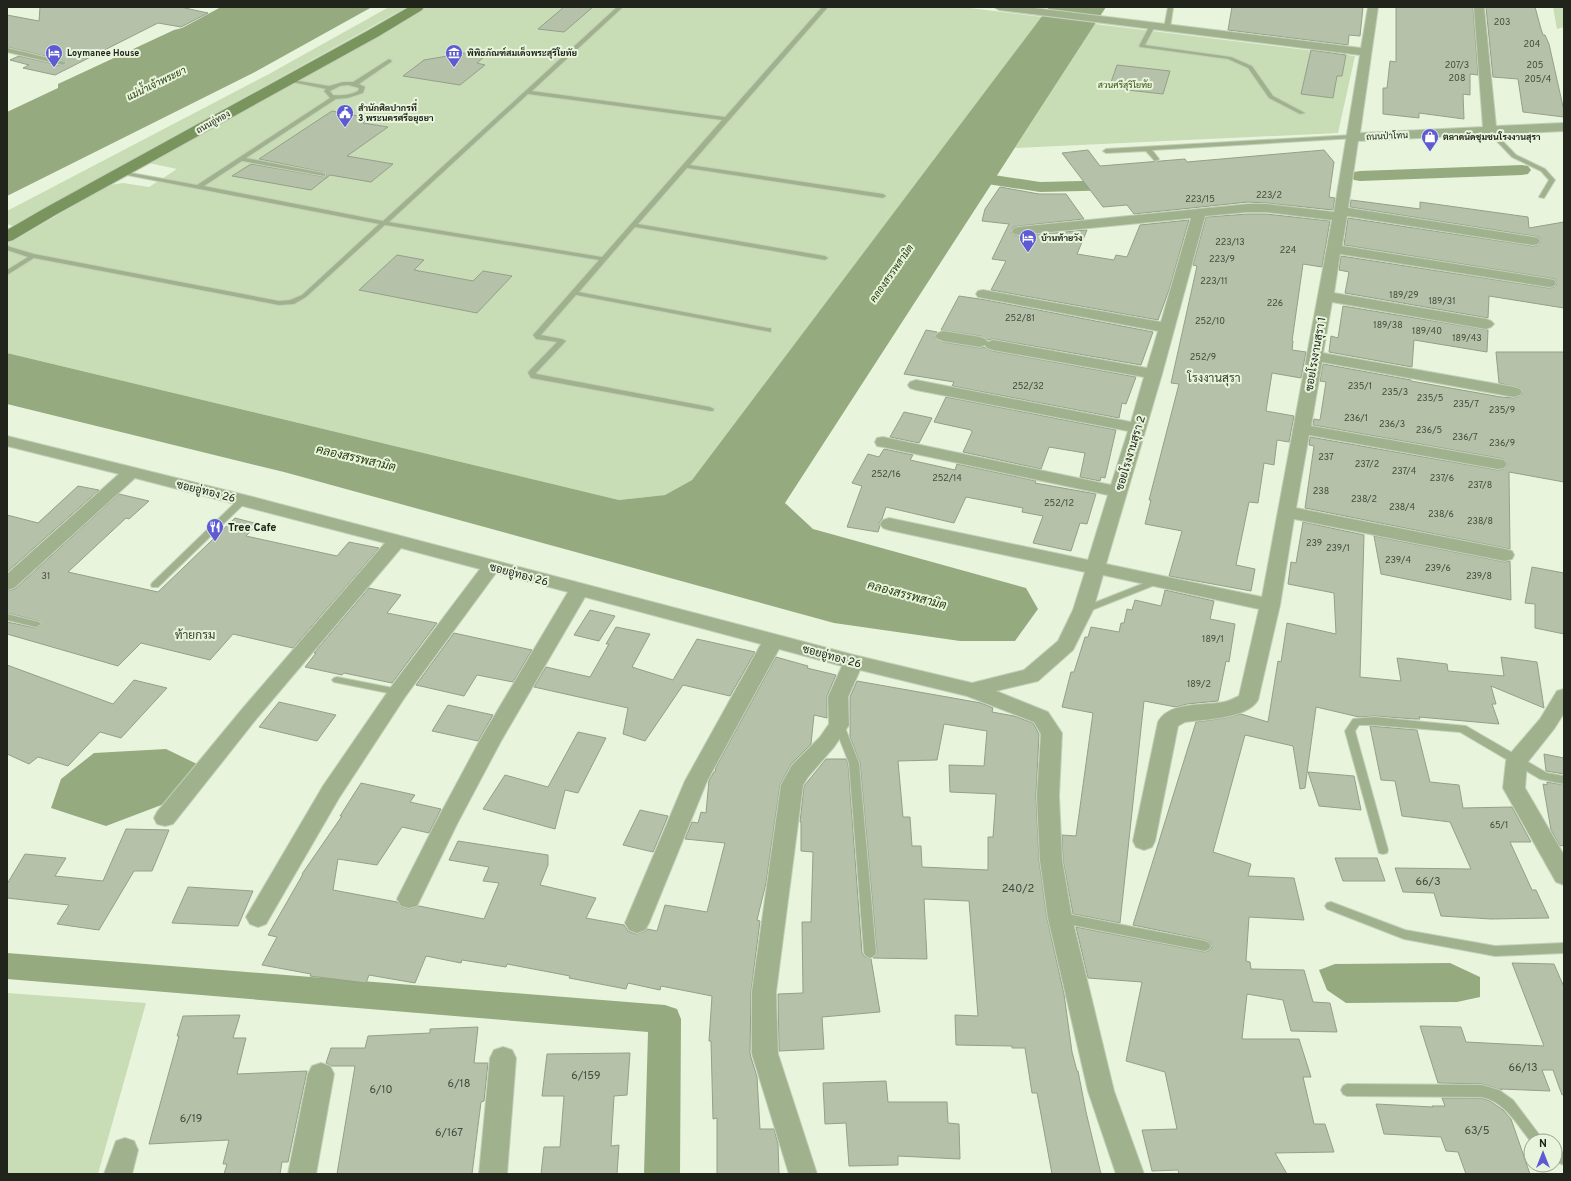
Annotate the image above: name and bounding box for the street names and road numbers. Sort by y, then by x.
street label: ถนนอู่ทอง [194,109,232,136]
street label: ถนนป่าโทน [1366,128,1409,143]
street label: ซอยโรงงานสุรา 1 [1301,316,1330,393]
street label: ซอยโรงงานสุรา 2 [1111,413,1150,493]
street label: ซอยอู่ทอง 26 [175,477,237,506]
street label: ซอยอู่ทอง 26 [488,559,550,590]
street label: ซอยอู่ทอง 26 [801,641,863,672]

